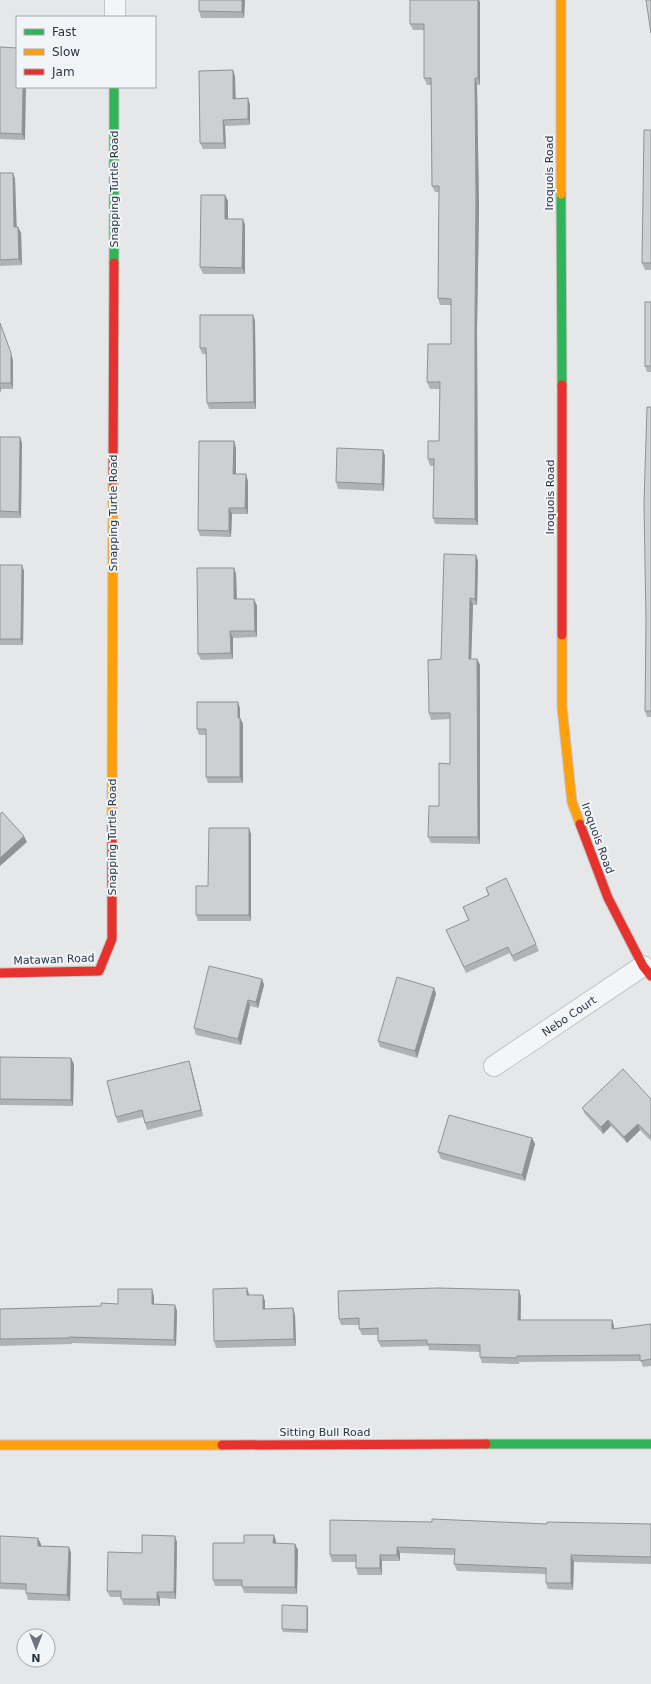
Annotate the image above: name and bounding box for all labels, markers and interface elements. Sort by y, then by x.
legend [16,16,156,88]
text: Fast [52,25,76,39]
text: Slow [52,45,80,59]
text: Jam [51,65,75,79]
street label: Snapping Turtle Road [108,131,121,247]
street label: Iroquois Road [543,136,556,210]
street label: Snapping Turtle Road [107,455,120,571]
street label: Iroquois Road [544,460,557,534]
street label: Snapping Turtle Road [106,779,119,895]
street label: Iroquois Road [579,801,616,876]
street label: Matawan Road [13,952,95,967]
street label: Nebo Court [540,993,599,1039]
street label: Sitting Bull Road [280,1426,370,1439]
north arrow [16,1628,56,1668]
text: N [31,1651,41,1664]

